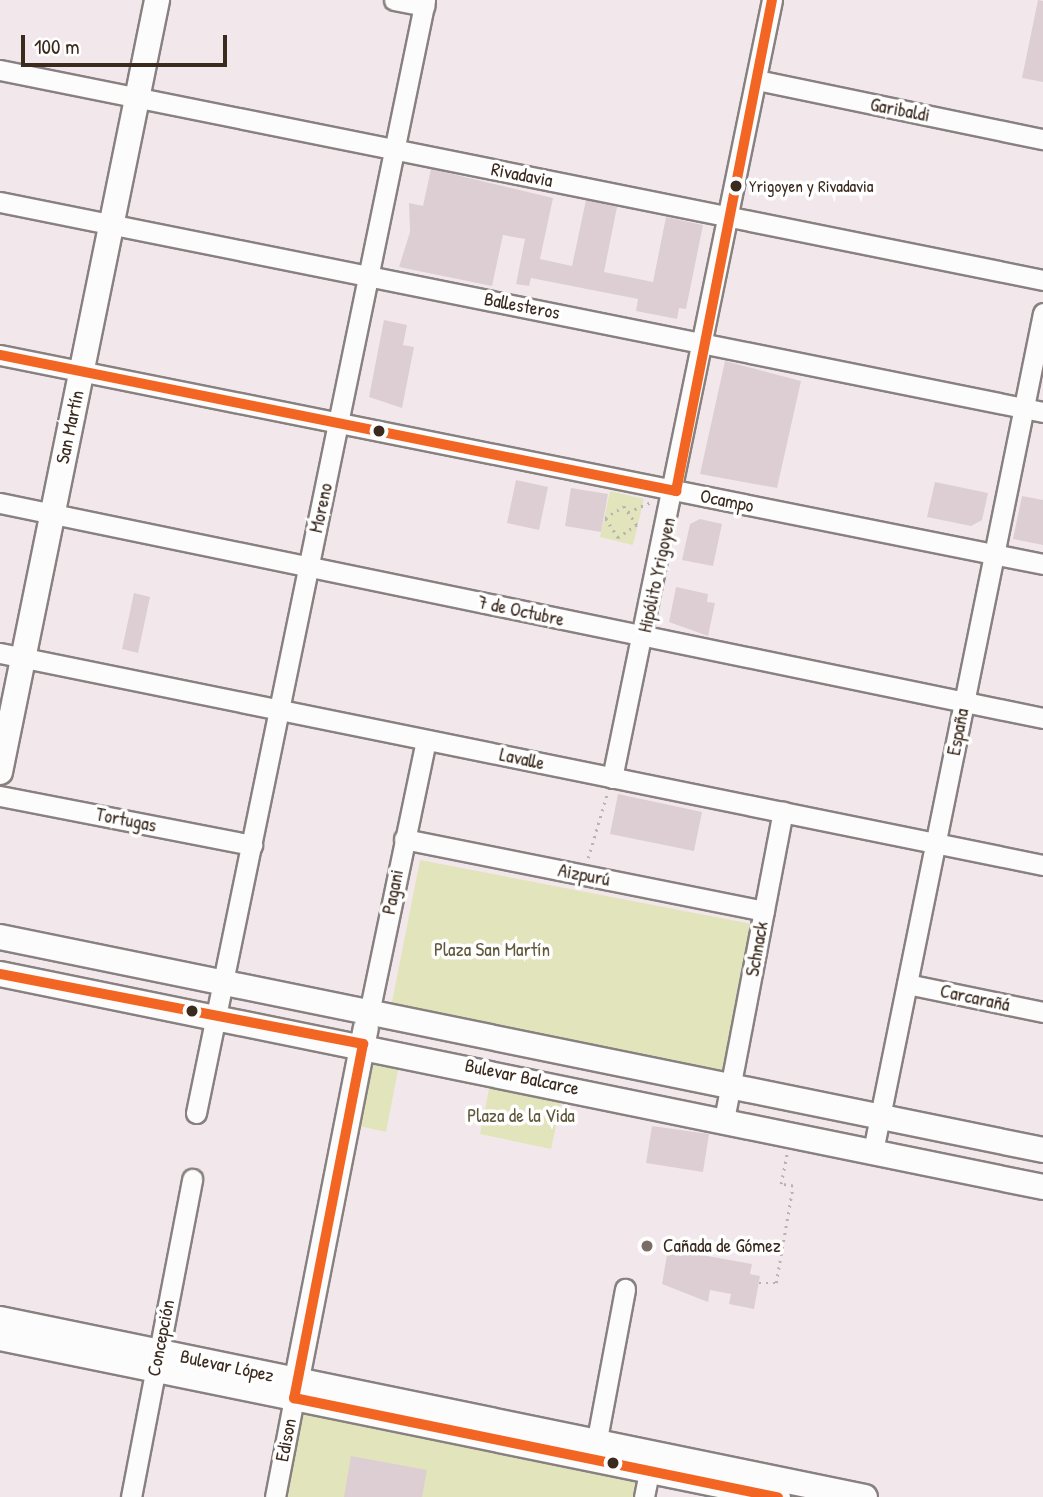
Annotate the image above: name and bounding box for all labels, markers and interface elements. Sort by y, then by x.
scale bar [24,21,231,65]
text: 100 m [34,32,80,61]
street label: Garibaldi [868,93,932,127]
street label: Rivadavia [489,158,555,192]
place label: Yrigoyen y Rivadavia [749,176,873,196]
marker: Yrigoyen y Rivadavia [729,179,743,193]
street label: Ballesteros [482,288,562,324]
street label: San Martín [51,388,89,466]
unlabelled marker [372,424,386,438]
street label: Moreno [305,481,337,535]
street label: Ocampo [698,485,756,517]
street label: Hipólito Yrigoyen [634,515,680,635]
street label: 7 de Octubre [476,591,566,631]
street label: España [942,707,974,757]
street label: Lavalle [497,743,547,775]
street label: Tortugas [94,803,158,837]
street label: Aizpurú [556,859,612,891]
street label: Pagani [377,868,409,916]
street label: Schnack [741,920,773,978]
park label: Plaza San Martín [434,939,550,961]
street label: Carcarañá [938,979,1012,1017]
unlabelled marker [185,1004,199,1018]
street label: Bulevar Balcarce [463,1054,581,1100]
park label: Plaza de la Vida [467,1105,575,1127]
place label: Cañada de Gómez [663,1235,781,1257]
marker: Cañada de Gómez [637,1236,657,1256]
street label: Concepción [142,1298,180,1378]
street label: Bulevar López [178,1345,276,1387]
street label: Edison [271,1416,301,1464]
unlabelled marker [606,1456,620,1470]

